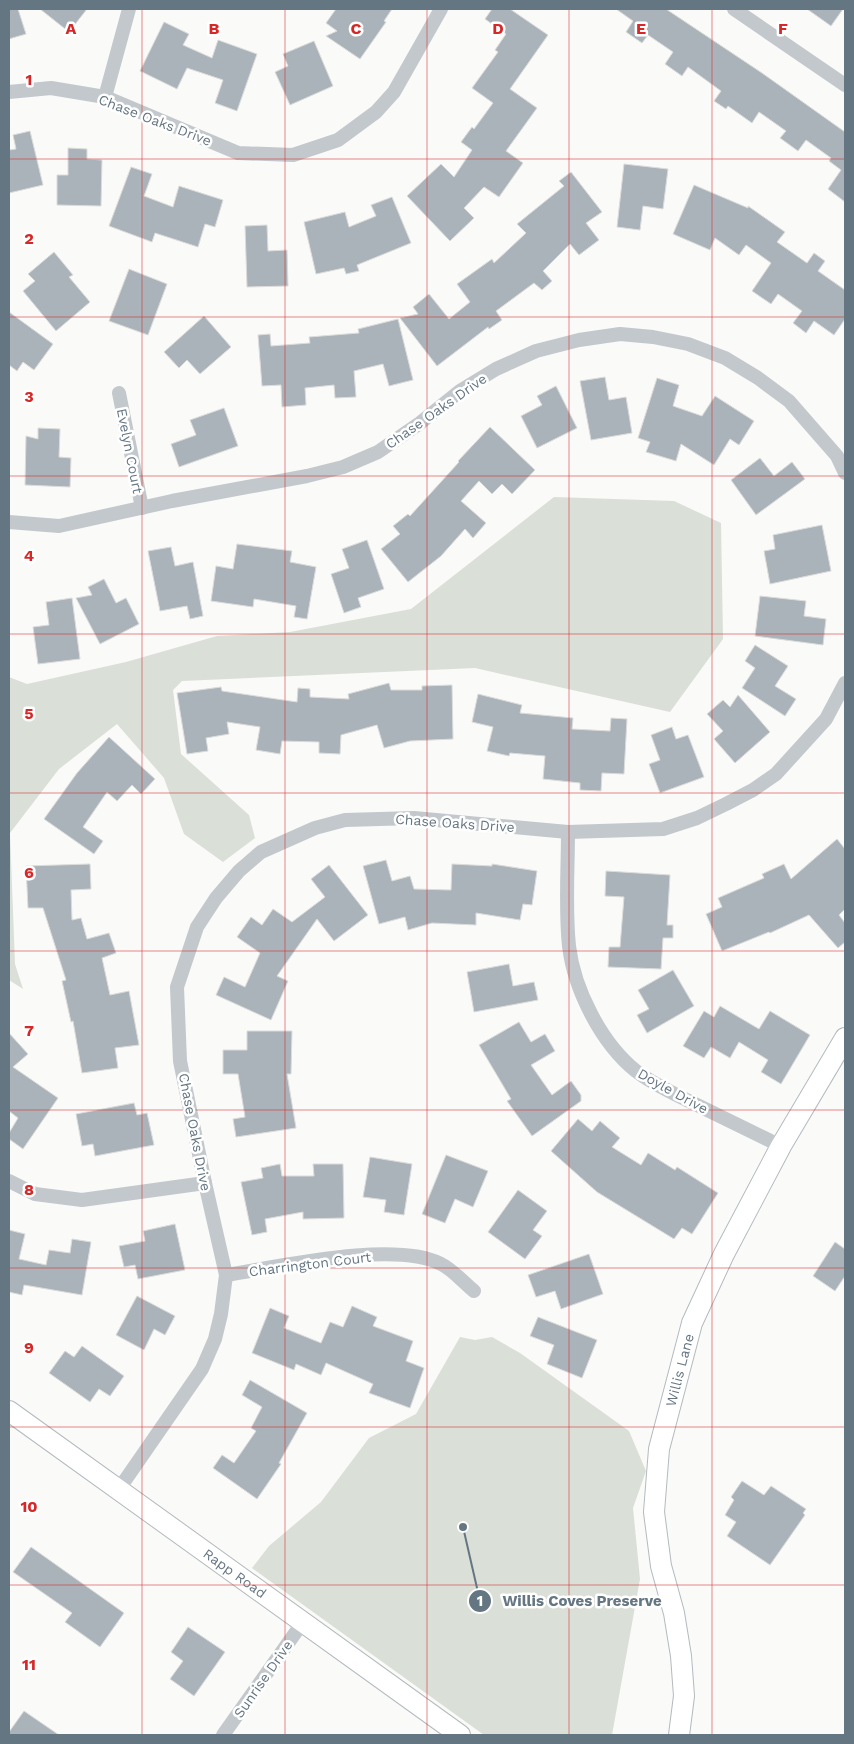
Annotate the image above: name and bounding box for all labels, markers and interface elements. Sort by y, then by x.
text: A [66,19,77,38]
text: B [209,19,220,38]
text: C [351,19,362,38]
text: D [492,19,504,38]
text: E [636,19,646,38]
text: F [778,19,788,38]
text: 1 [26,70,32,89]
street label: Chase Oaks Drive [96,91,214,149]
text: 2 [24,229,34,248]
street label: Chase Oaks Drive [382,370,490,452]
text: 3 [24,387,34,406]
street label: Evelyn Court [114,407,146,495]
text: 4 [24,546,34,565]
text: 5 [24,704,34,723]
street label: Chase Oaks Drive [395,811,515,835]
text: 6 [24,863,34,882]
text: 7 [24,1021,34,1040]
street label: Doyle Drive [635,1065,711,1117]
street label: Chase Oaks Drive [176,1072,214,1192]
text: 8 [24,1180,34,1199]
street label: Charrington Court [248,1249,372,1279]
street label: Willis Lane [662,1332,697,1408]
text: 9 [24,1338,34,1357]
text: 10 [20,1497,38,1516]
street label: Rapp Road [200,1545,269,1601]
callout: Willis Coves Preserve [467,1586,671,1616]
text: 1 [477,1592,483,1610]
text: Willis Coves Preserve [502,1592,662,1610]
street label: Sunrise Drive [230,1637,296,1721]
text: 11 [22,1655,36,1674]

